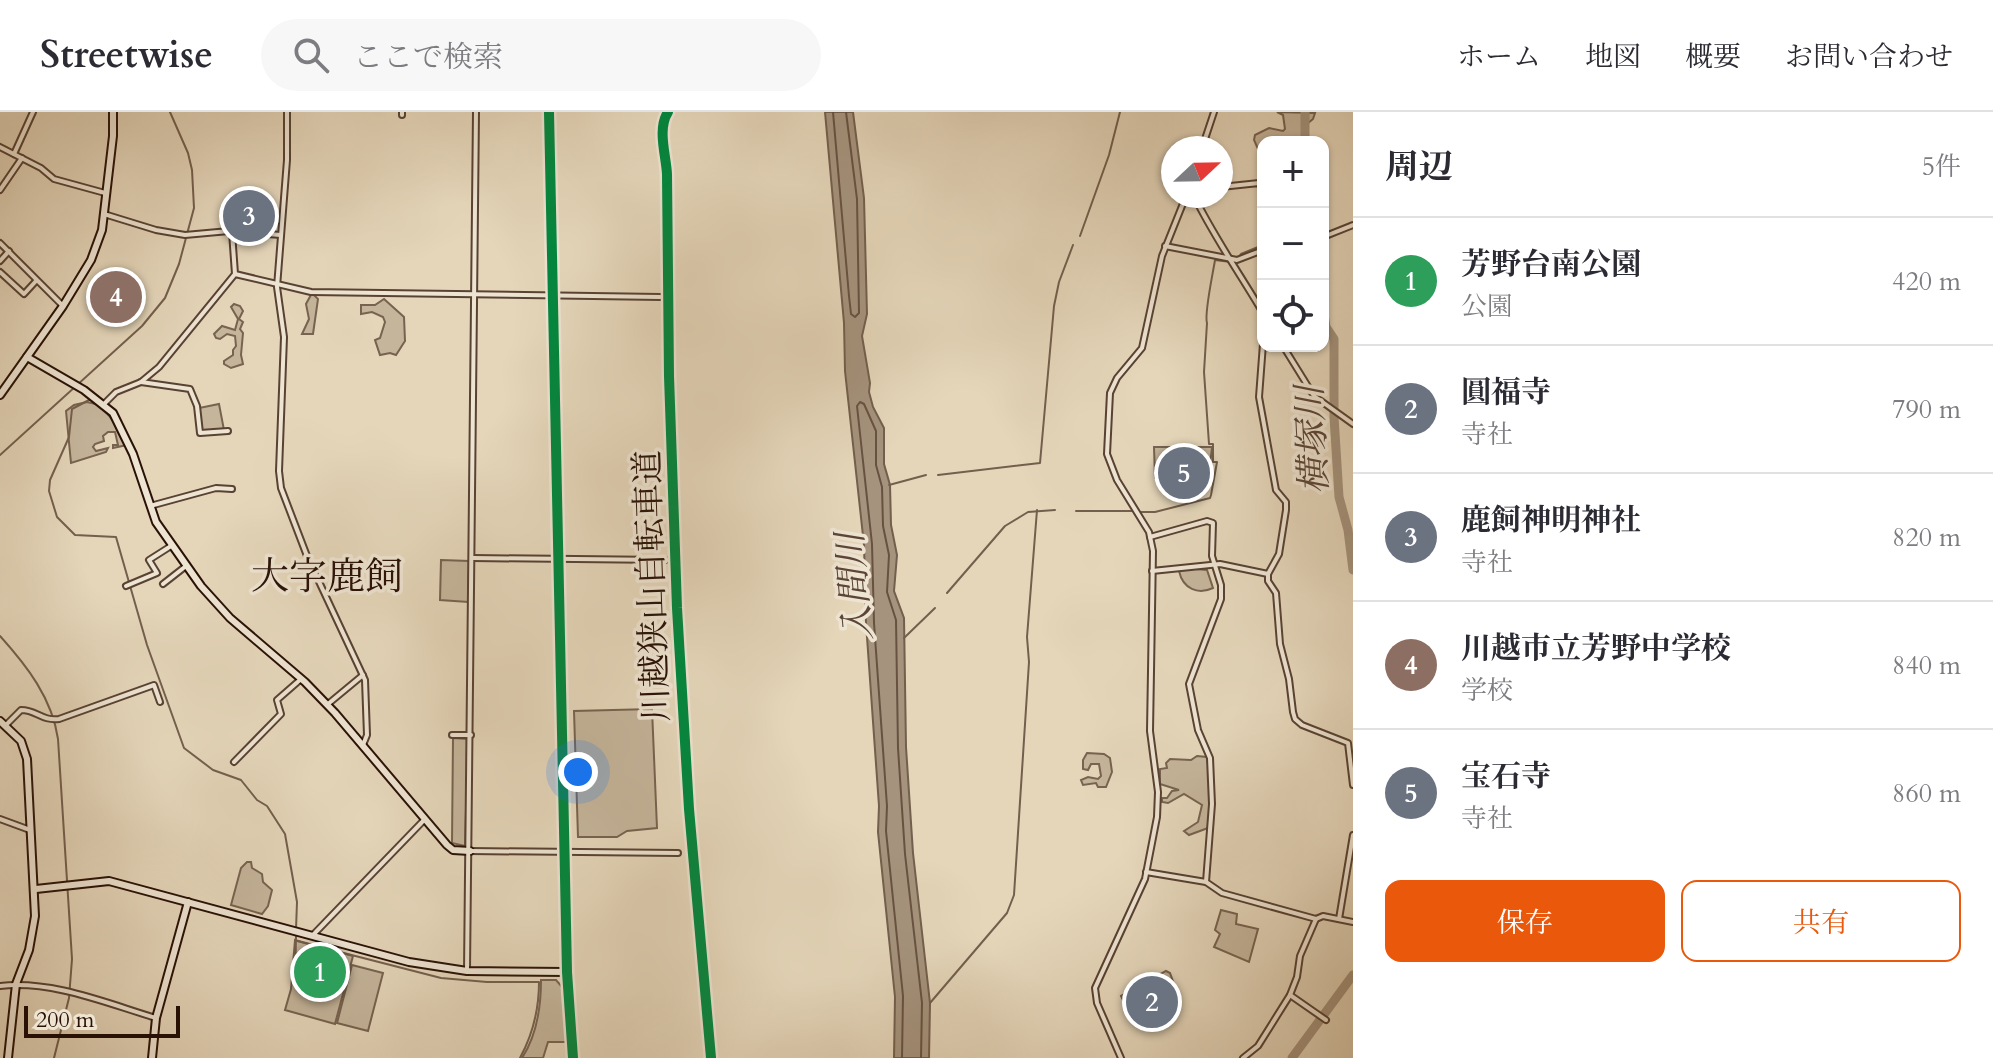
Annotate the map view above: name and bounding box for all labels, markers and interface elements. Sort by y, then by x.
search box [261,19,821,91]
text: Streetwise [40,29,213,81]
icon: search [289,33,333,77]
text: ここで検索 [353,37,503,78]
text: ホーム [1457,38,1541,76]
text: 地図 [1585,38,1641,76]
text: 概要 [1685,38,1741,76]
text: お問い合わせ [1785,38,1953,76]
north arrow [1161,136,1233,208]
map controls [1257,136,1329,352]
button: + [1257,136,1329,208]
text: 周辺 [1385,144,1453,190]
text: 5件 [1922,149,1961,184]
pin: 3 [223,186,275,246]
button: − [1257,208,1329,280]
text: 芳野台南公園 [1461,244,1641,285]
text: 1 [1404,264,1418,299]
text: 420 m [1892,264,1961,299]
pin: 4 [90,267,142,327]
button: locate [1257,280,1329,352]
text: 公園 [1461,289,1513,324]
text: 圓福寺 [1461,372,1551,413]
water label: 横塚川 [1285,381,1340,495]
text: 2 [1404,392,1418,427]
text: 790 m [1892,392,1961,427]
text: 寺社 [1461,417,1513,452]
pin: 5 [1158,443,1210,503]
street label: 川越狭山自転車道 [624,449,680,723]
text: 鹿飼神明神社 [1461,500,1641,541]
text: 3 [1404,520,1418,555]
text: 820 m [1892,520,1961,555]
water label: 入間川 [825,527,884,643]
text: 寺社 [1461,545,1513,580]
district label: 大字鹿飼 [251,551,403,603]
text: 川越市立芳野中学校 [1461,628,1731,669]
text: 4 [1404,648,1418,683]
text: 840 m [1892,648,1961,683]
text: 学校 [1461,673,1513,708]
your location [558,752,598,792]
text: 宝石寺 [1461,756,1551,797]
text: 5 [1404,776,1418,811]
text: 860 m [1892,776,1961,811]
text: 寺社 [1461,801,1513,836]
button: 保存 [1385,880,1665,962]
button: 共有 [1681,880,1961,962]
pin: 1 [294,942,346,1002]
pin: 2 [1126,972,1178,1032]
scale bar [24,1002,180,1038]
text: 200 m [36,1005,94,1035]

